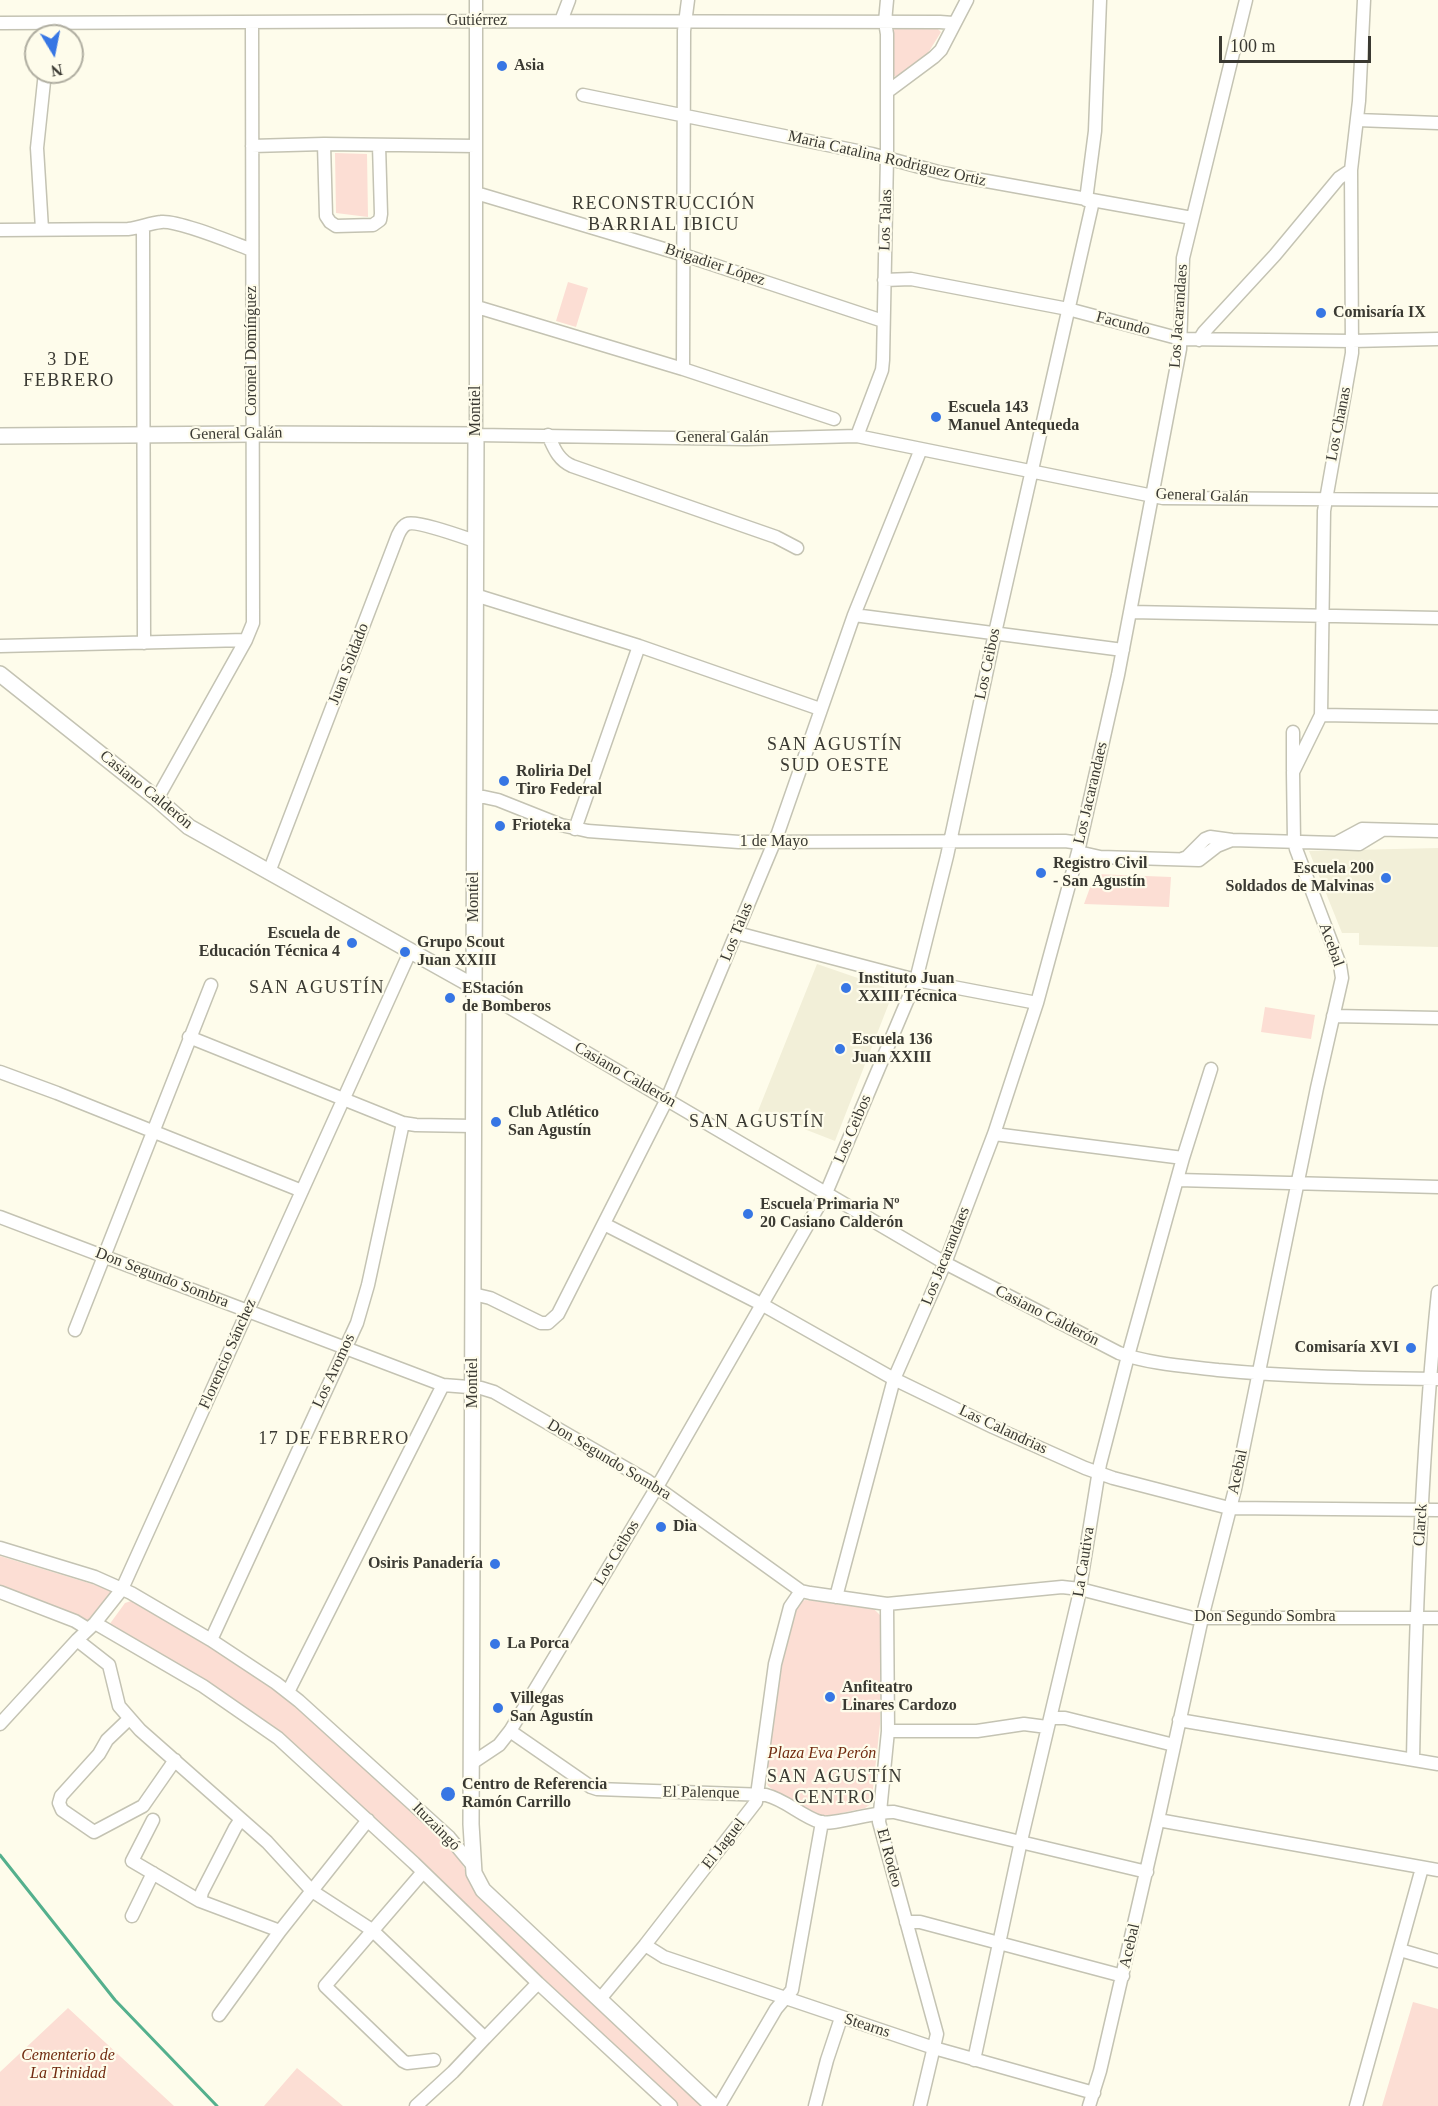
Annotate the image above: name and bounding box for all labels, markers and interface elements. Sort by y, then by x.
street label: Gutiérrez [447,11,507,31]
north arrow [24,24,84,84]
scale bar [1222,24,1374,62]
text: 100 m [1230,36,1276,56]
place label: Asia [514,56,544,76]
marker: Asia [495,59,509,73]
text: N [50,61,64,80]
street label: Maria Catalina Rodriguez Ortiz [786,127,988,191]
street label: Los Talas [875,189,897,251]
district label: RECONSTRUCCIÓN BARRIAL IBICU [572,193,756,236]
street label: Brigadier López [662,240,768,290]
street label: Los Jacarandaes [1166,263,1192,369]
street label: Coronel Domínguez [242,286,262,416]
place label: Comisaría IX [1333,303,1426,323]
marker: Comisaría IX [1314,306,1328,320]
street label: Facundo [1094,308,1152,340]
district label: 3 DE FEBRERO [23,349,115,392]
street label: Los Chanas [1322,385,1356,463]
street label: Montiel [466,386,486,436]
place label: Escuela 143 Manuel Antequeda [948,398,1079,436]
marker: Escuela 143 Manuel Antequeda [929,410,943,424]
street label: General Galán [189,424,283,444]
street label: General Galán [676,428,768,448]
street label: General Galán [1155,485,1249,507]
street label: Juan Soldado [325,621,373,707]
street label: Los Ceibos [971,627,1005,701]
district label: SAN AGUSTÍN SUD OESTE [767,734,903,777]
street label: Los Jacarandaes [1070,740,1112,846]
street label: Casiano Calderón [96,747,196,833]
place label: Roliria Del Tiro Federal [516,762,602,800]
marker: Roliria Del Tiro Federal [497,774,511,788]
place label: Frioteka [512,816,571,836]
marker: Frioteka [493,819,507,833]
street label: 1 de Mayo [740,832,808,852]
place label: Registro Civil - San Agustín [1053,854,1147,892]
place label: Escuela 200 Soldados de Malvinas [1226,859,1374,897]
marker: Registro Civil - San Agustín [1034,866,1048,880]
marker: Escuela 200 Soldados de Malvinas [1379,871,1393,885]
street label: Montiel [464,872,484,922]
street label: Los Talas [717,900,757,964]
street label: Acebal [1314,920,1348,970]
place label: Escuela de Educación Técnica 4 [199,924,340,962]
place label: Grupo Scout Juan XXIII [417,933,505,971]
marker: Escuela de Educación Técnica 4 [345,936,359,950]
marker: Grupo Scout Juan XXIII [398,945,412,959]
place label: Instituto Juan XXIII Técnica [858,969,957,1007]
district label: SAN AGUSTÍN [249,977,385,999]
place label: EStación de Bomberos [462,979,551,1017]
marker: Instituto Juan XXIII Técnica [839,981,853,995]
marker: EStación de Bomberos [443,991,457,1005]
place label: Escuela 136 Juan XXIII [852,1030,932,1068]
street label: Casiano Calderón [571,1038,679,1112]
marker: Escuela 136 Juan XXIII [833,1042,847,1056]
street label: Los Ceibos [830,1092,876,1166]
place label: Club Atlético San Agustín [508,1103,599,1141]
district label: SAN AGUSTÍN [689,1111,825,1133]
marker: Club Atlético San Agustín [489,1115,503,1129]
place label: Escuela Primaria Nº 20 Casiano Calderón [760,1195,903,1233]
street label: Los Jacarandaes [918,1204,974,1308]
marker: Escuela Primaria Nº 20 Casiano Calderón [741,1207,755,1221]
street label: Don Segundo Sombra [93,1244,231,1312]
street label: Casiano Calderón [992,1282,1102,1350]
street label: Florencio Sánchez [195,1296,261,1412]
street label: Los Aromos [308,1331,360,1411]
place label: Comisaría XVI [1295,1338,1399,1358]
marker: Comisaría XVI [1404,1341,1418,1355]
street label: Montiel [463,1358,483,1408]
street label: Las Calandrias [956,1401,1050,1459]
street label: Don Segundo Sombra [543,1415,675,1505]
district label: 17 DE FEBRERO [258,1428,410,1450]
street label: Acebal [1224,1448,1252,1496]
street label: Clarck [1410,1503,1432,1547]
street label: Los Ceibos [590,1517,644,1589]
place label: Dia [673,1517,697,1537]
marker: Dia [654,1520,668,1534]
street label: La Cautiva [1069,1526,1099,1598]
place label: Osiris Panadería [368,1554,483,1574]
marker: Osiris Panadería [488,1557,502,1571]
street label: Don Segundo Sombra [1194,1607,1336,1627]
place label: La Porca [507,1634,569,1654]
marker: La Porca [488,1637,502,1651]
place label: Anfiteatro Linares Cardozo [842,1678,957,1716]
place label: Villegas San Agustín [510,1689,593,1727]
marker: Anfiteatro Linares Cardozo [823,1690,837,1704]
marker: Villegas San Agustín [491,1701,505,1715]
park label: Plaza Eva Perón [768,1744,876,1764]
district label: SAN AGUSTÍN CENTRO [767,1766,903,1808]
place label: Centro de Referencia Ramón Carrillo [462,1775,607,1813]
street label: El Palenque [662,1783,740,1803]
marker: Centro de Referencia Ramón Carrillo [439,1785,457,1803]
street label: Ituzaingó [408,1799,464,1855]
street label: El Jaguel [698,1815,750,1873]
street label: El Rodeo [872,1827,906,1889]
street label: Acebal [1116,1922,1144,1970]
street label: Stearns [842,2010,892,2042]
park label: Cementerio de La Trinidad [21,2046,115,2084]

